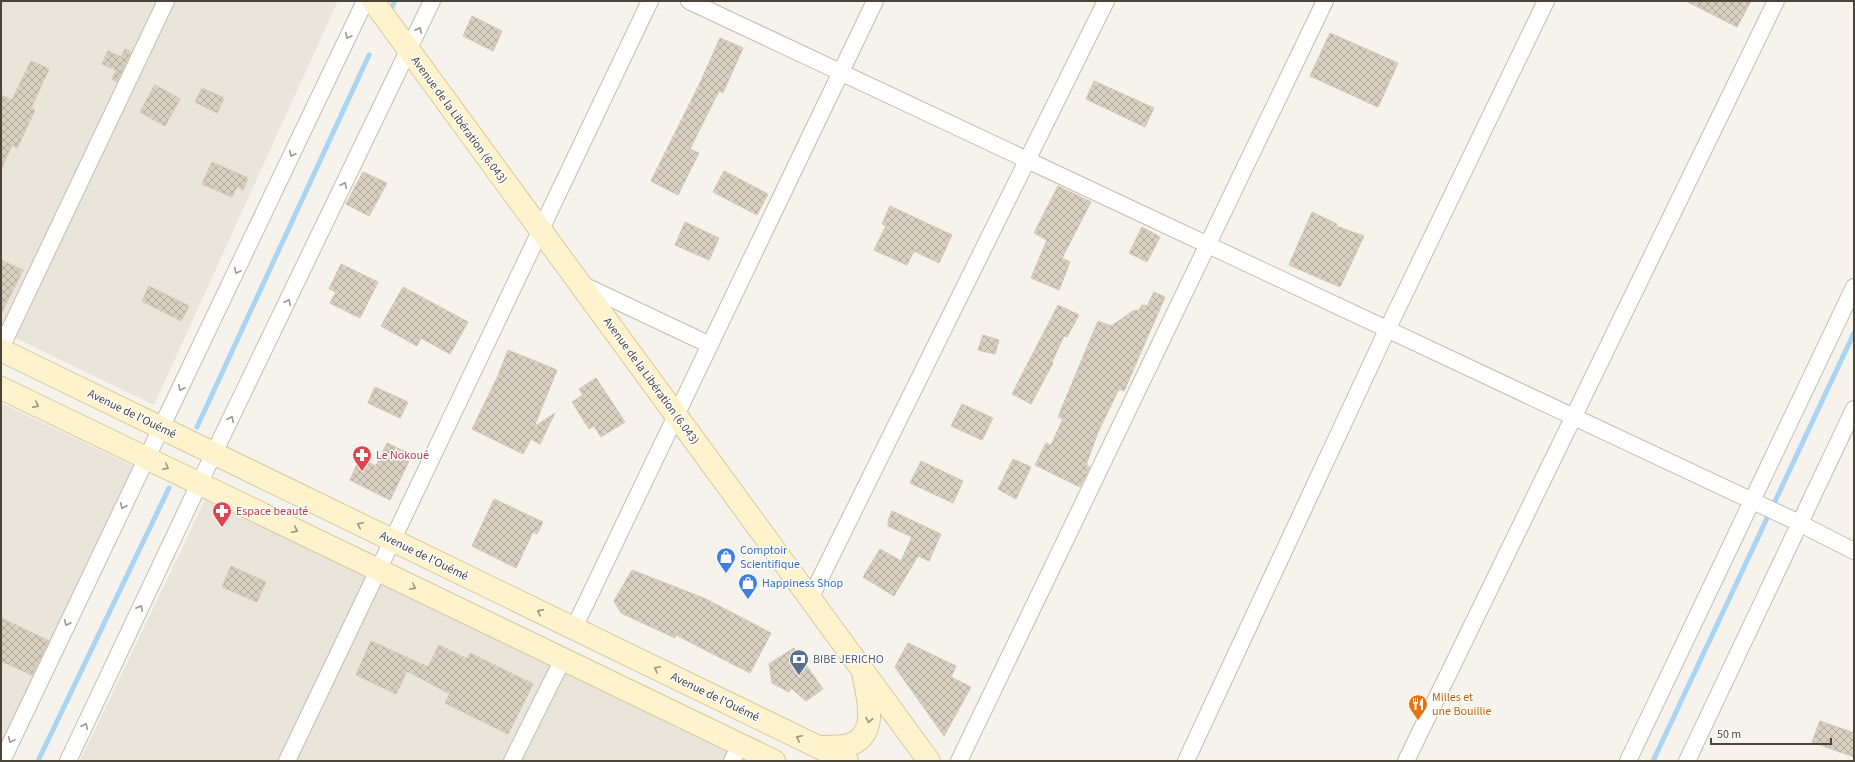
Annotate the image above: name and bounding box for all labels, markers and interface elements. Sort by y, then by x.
one-way arrow [414,26,422,34]
one-way arrow [345,32,353,40]
street label: Avenue de la Libération (6.043) [407,53,511,187]
one-way arrow [290,149,297,157]
one-way arrow [340,181,347,189]
one-way arrow [234,267,242,274]
one-way arrow [283,298,291,306]
street label: Avenue de la Libération (6.043) [599,314,703,448]
one-way arrow [178,384,186,392]
street label: Avenue de l'Ouémé [85,385,179,443]
one-way arrow [32,400,39,408]
one-way arrow [226,416,234,423]
pharmacy icon: Le Nokoué [351,444,373,472]
place label: Le Nokoué [376,447,429,464]
one-way arrow [162,463,169,470]
pharmacy icon: Espace beauté [211,500,233,528]
one-way arrow [120,501,128,509]
place label: Espace beauté [236,503,308,520]
one-way arrow [357,522,364,530]
one-way arrow [291,525,299,533]
street label: Avenue de l'Ouémé [377,527,471,585]
place label: Comptoir Scientifique [740,542,800,573]
shop icon: Comptoir Scientifique [715,546,737,574]
shop icon: Happiness Shop [737,572,759,600]
place label: Happiness Shop [762,575,844,592]
one-way arrow [408,582,416,590]
one-way arrow [135,605,143,613]
one-way arrow [537,609,544,617]
one-way arrow [64,619,72,626]
bank icon: BIBE JERICHO [788,648,810,676]
place label: BIBE JERICHO [813,651,884,668]
one-way arrow [654,666,661,674]
street label: Avenue de l'Ouémé [668,668,762,726]
place label: Milles et une Bouillie [1432,689,1492,720]
restaurant icon: Milles et une Bouillie [1407,693,1429,721]
one-way arrow [865,717,873,723]
scale bar [1711,720,1831,746]
one-way arrow [80,722,88,730]
text: 50 m [1717,726,1741,743]
one-way arrow [796,735,803,743]
one-way arrow [9,736,16,744]

